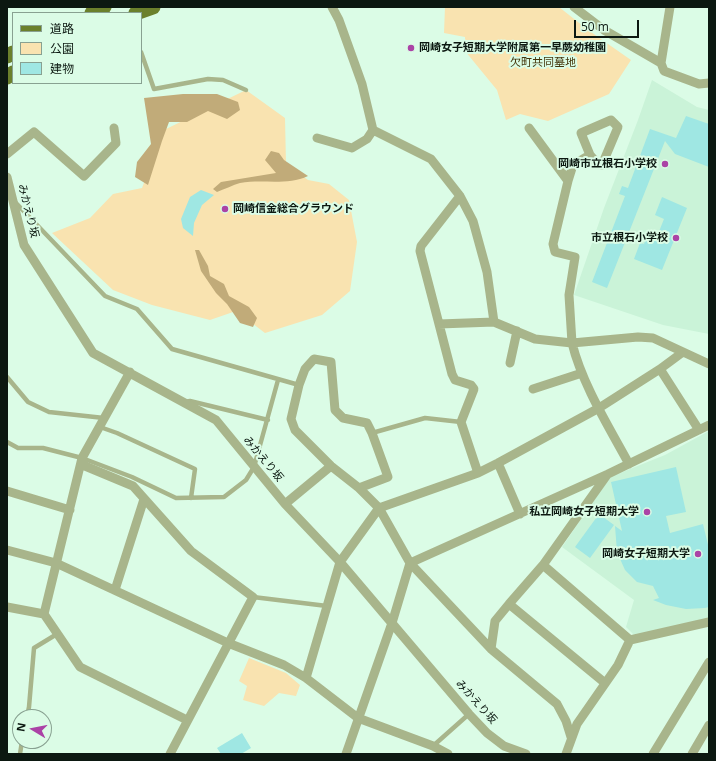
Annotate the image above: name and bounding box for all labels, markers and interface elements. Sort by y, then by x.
legend [12,12,142,84]
scale bar [576,12,641,38]
text: 50 m [581,18,609,35]
text: 道路 [50,20,74,37]
text: 公園 [50,40,74,57]
place label: 岡崎女子短期大学附属第一早蕨幼稚園 [419,41,606,55]
marker: 岡崎女子短期大学附属第一早蕨幼稚園 [406,43,416,53]
park label: 欠町共同墓地 [510,56,576,70]
text: 建物 [50,60,74,77]
place label: 岡崎市立根石小学校 [558,157,657,171]
marker: 岡崎市立根石小学校 [660,159,670,169]
street label: みかえり坂 [15,183,41,239]
place label: 岡崎信金総合グラウンド [233,202,354,216]
marker: 岡崎信金総合グラウンド [220,204,230,214]
place label: 市立根石小学校 [591,231,668,245]
marker: 市立根石小学校 [671,233,681,243]
street label: みかえり坂 [240,434,286,484]
place label: 私立岡崎女子短期大学 [529,505,639,519]
marker: 私立岡崎女子短期大学 [642,507,652,517]
place label: 岡崎女子短期大学 [602,547,690,561]
marker: 岡崎女子短期大学 [693,549,703,559]
street label: みかえり坂 [453,677,499,727]
north arrow [12,709,52,749]
text: N [13,721,29,733]

